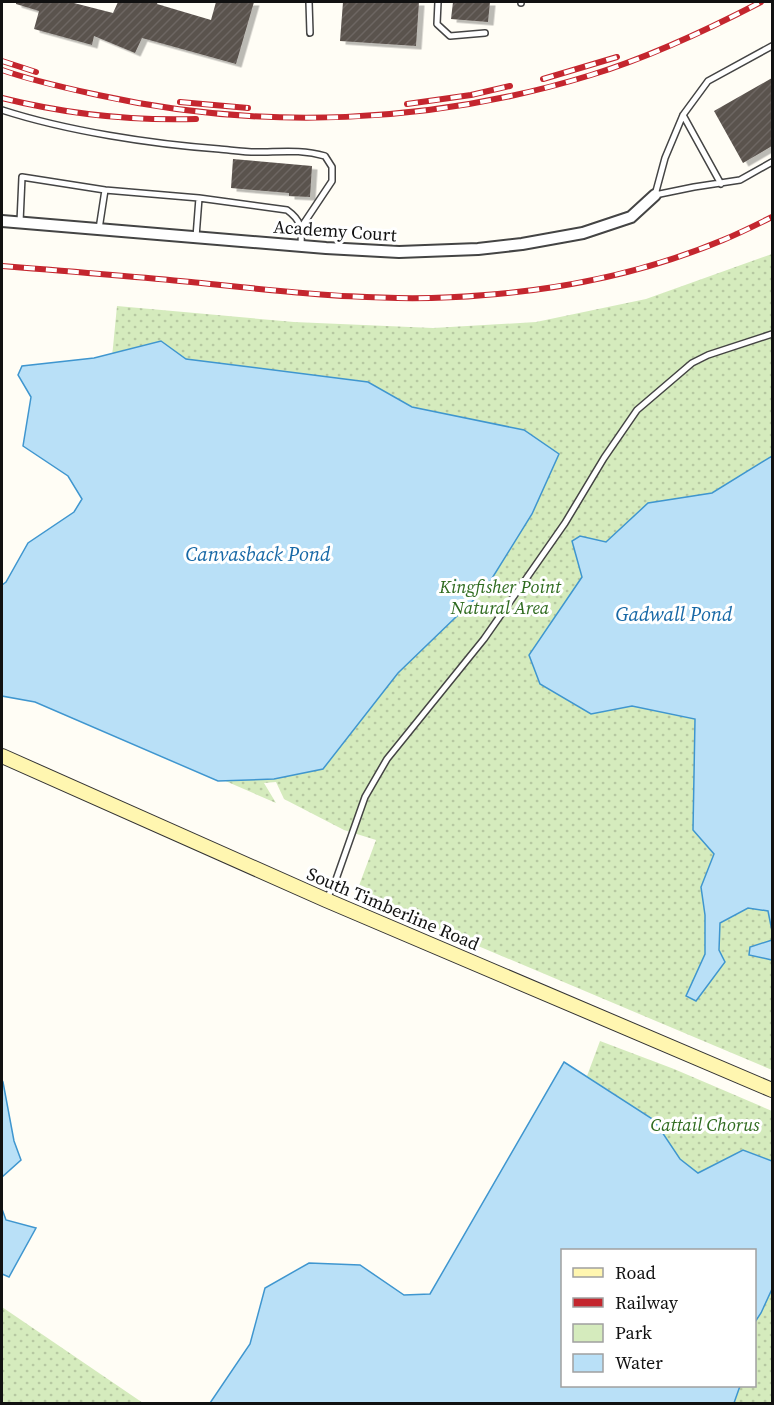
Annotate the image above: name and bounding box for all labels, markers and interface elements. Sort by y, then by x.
street label: Academy Court [273,214,398,247]
water label: Canvasback Pond [186,540,331,568]
park label: Kingfisher Point Natural Area [438,574,562,620]
water label: Gadwall Pond [615,600,733,628]
street label: South Timberline Road [303,861,483,956]
park label: Cattail Chorus [651,1112,760,1137]
legend [561,1249,756,1387]
text: Road [615,1260,656,1285]
text: Railway [615,1290,679,1315]
text: Park [615,1320,652,1345]
text: Water [615,1350,663,1375]

